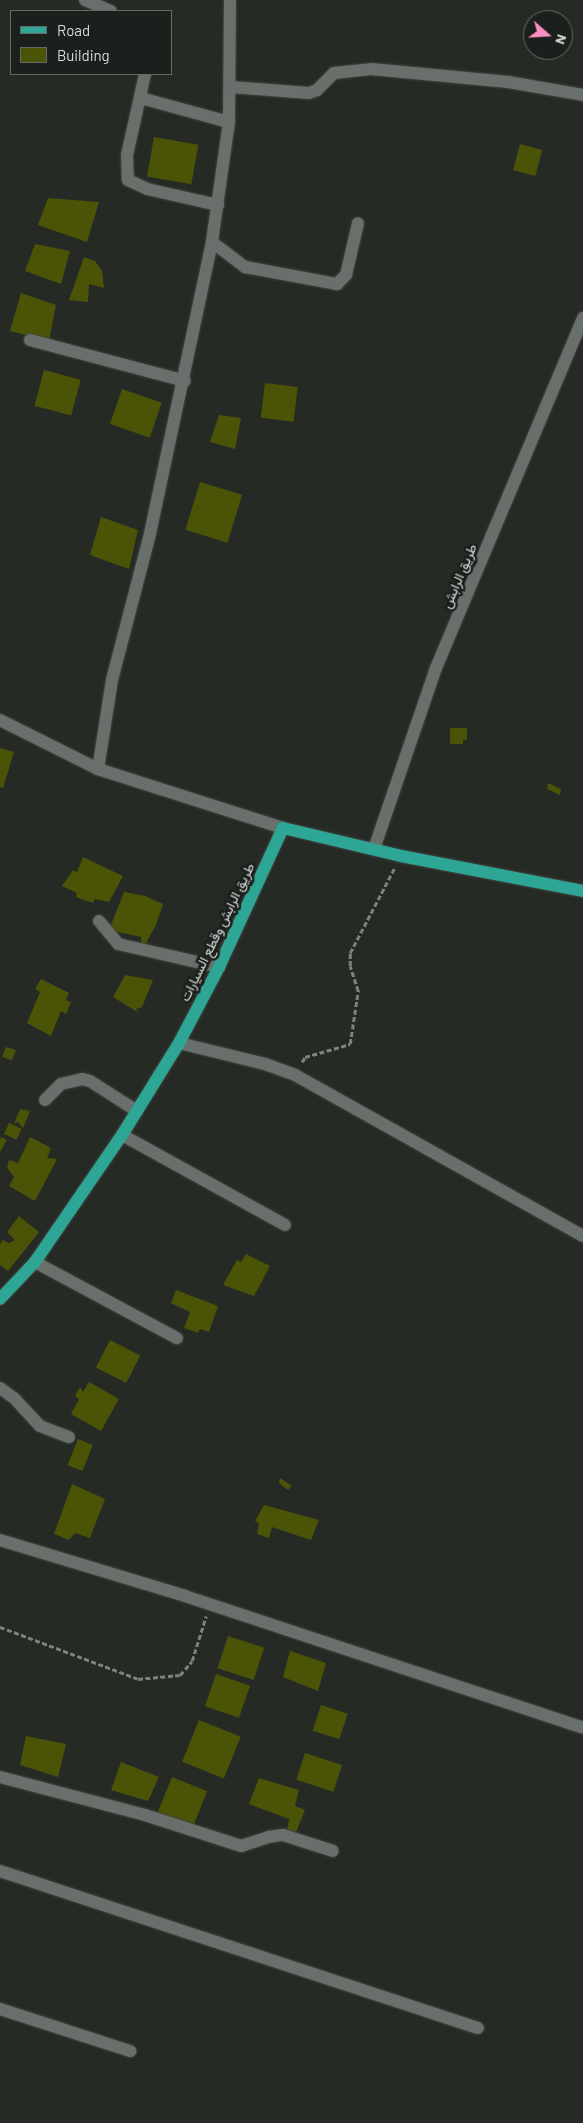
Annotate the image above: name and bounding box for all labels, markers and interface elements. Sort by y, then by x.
legend [10,10,172,75]
north arrow [523,10,573,60]
text: Road [57,21,90,39]
text: N [552,33,571,47]
text: Building [57,46,110,64]
street label: طريق الرابش [438,541,480,611]
street label: طريق الرابش وقطع السيارات [176,860,258,1004]

